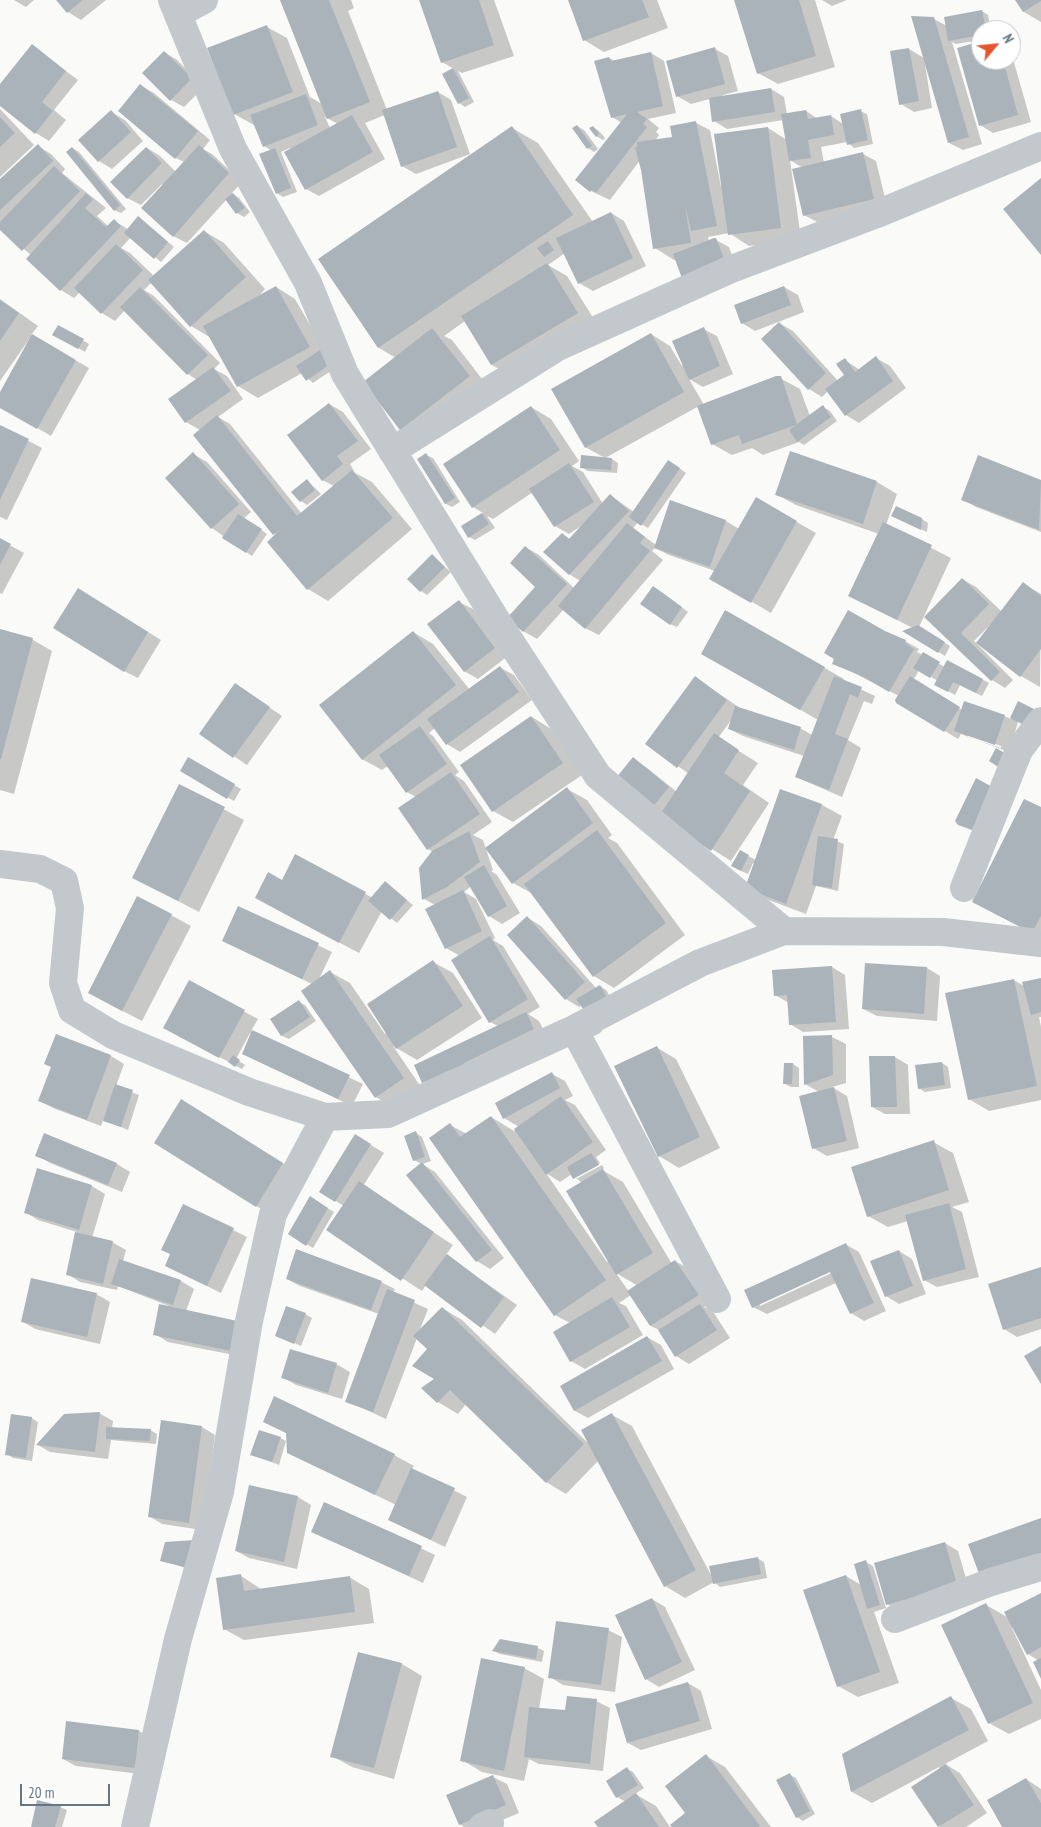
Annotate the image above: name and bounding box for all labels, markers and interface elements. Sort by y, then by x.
north arrow [971,20,1021,70]
text: N [999,31,1018,46]
scale bar [22,1774,112,1806]
text: 20 m [28,1783,54,1802]

